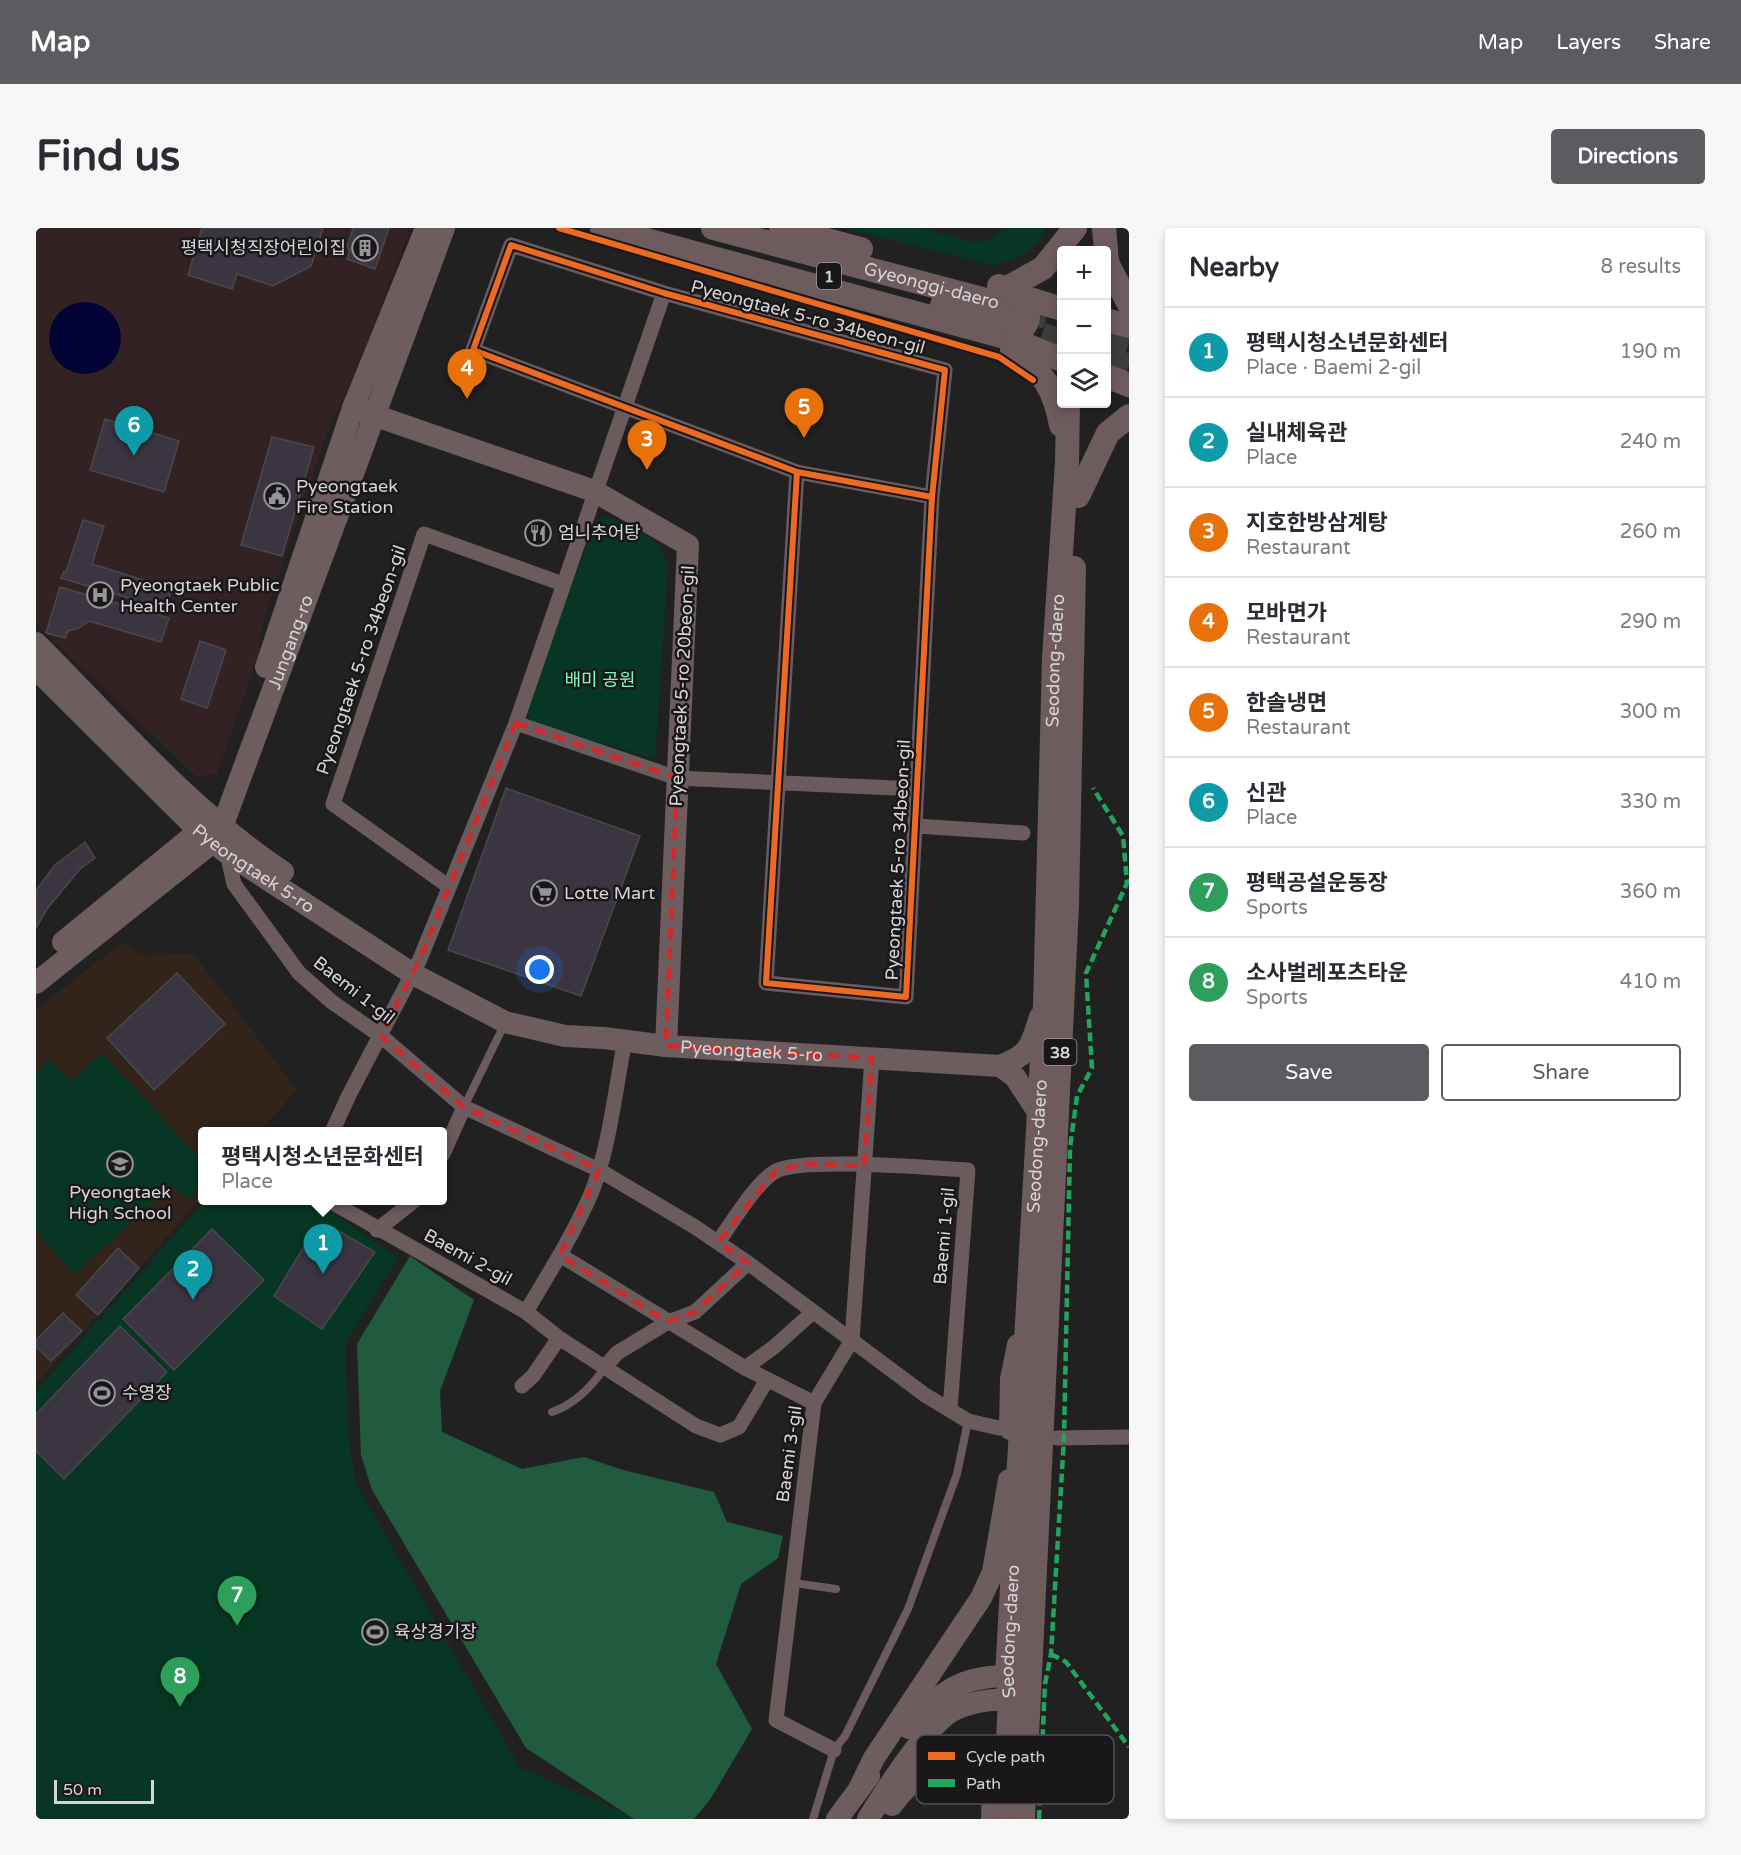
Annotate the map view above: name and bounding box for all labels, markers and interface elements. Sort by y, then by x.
text: Map [30,25,90,59]
text: Map [1478,30,1523,55]
text: Layers [1556,30,1621,55]
text: Share [1654,30,1711,55]
button: Directions [1551,129,1705,184]
text: Find us [36,131,180,182]
building icon: 평택시청직장어린이집 [350,233,380,263]
place label: 평택시청직장어린이집 [180,237,346,259]
map controls [1057,246,1111,408]
button: + [1057,246,1111,300]
text: Nearby [1189,252,1279,283]
text: 8 results [1601,255,1681,279]
street label: Gyeonggi-daero [861,257,1002,314]
road number: 1 [817,263,841,289]
street label: Pyeongtaek 5-ro 34beon-gil [689,275,927,359]
button: − [1057,300,1111,354]
text: 평택시청소년문화센터 [1246,330,1448,356]
text: 1 [1202,340,1215,364]
text: 190 m [1620,340,1681,364]
pin: 4 [448,350,486,399]
button: layers [1057,354,1111,408]
text: Place · Baemi 2-gil [1246,356,1421,380]
pin: 5 [784,388,824,438]
pin: 6 [114,406,154,456]
pin: 3 [628,420,666,470]
text: 실내체육관 [1246,420,1347,446]
text: 2 [1202,430,1215,454]
text: 240 m [1620,430,1681,454]
text: Place [1246,446,1297,470]
place label: Pyeongtaek Fire Station [296,475,398,518]
public building icon: Pyeongtaek Fire Station [262,481,292,511]
text: 지호한방삼계탕 [1246,510,1388,536]
restaurant icon: 엄니추어탕 [523,518,553,548]
text: 3 [1202,520,1215,544]
text: 260 m [1620,520,1681,544]
place label: 엄니추어탕 [558,522,641,544]
text: Restaurant [1246,536,1351,560]
street label: Pyeongtaek 5-ro 34beon-gil [311,542,411,778]
street label: Pyeongtaek 5-ro 20beon-gil [665,565,699,807]
place label: Pyeongtaek Public Health Center [120,574,280,617]
hospital icon: Pyeongtaek Public Health Center [85,580,115,610]
street label: Jungang-ro [263,592,318,692]
street label: Seodong-daero [1041,593,1069,728]
text: 모바면가 [1246,600,1327,626]
text: 4 [1202,610,1215,634]
text: 290 m [1620,610,1681,634]
text: Restaurant [1246,626,1351,650]
park label: 배미 공원 [565,669,635,691]
text: 한솔냉면 [1246,690,1327,716]
text: 5 [1202,700,1215,724]
text: 300 m [1620,700,1681,724]
text: Restaurant [1246,716,1351,740]
street label: Pyeongtaek 5-ro 34beon-gil [881,739,915,981]
text: 신관 [1246,780,1286,806]
text: 6 [1202,790,1215,814]
text: 330 m [1620,790,1681,814]
text: Place [1246,806,1297,830]
street label: Pyeongtaek 5-ro [188,819,319,918]
text: 평택공설운동장 [1246,870,1388,896]
supermarket icon: Lotte Mart [529,878,559,908]
text: 7 [1202,880,1215,904]
text: 360 m [1620,880,1681,904]
place label: Lotte Mart [564,882,655,904]
text: Sports [1246,896,1308,920]
street label: Baemi 1-gil [309,951,399,1029]
your location [525,955,554,984]
text: 소사벌레포츠타운 [1246,960,1408,986]
text: 8 [1202,970,1215,994]
text: 410 m [1620,970,1681,994]
text: Sports [1246,986,1308,1010]
street label: Pyeongtaek 5-ro [680,1036,824,1066]
road number: 38 [1044,1039,1076,1065]
button: Save [1189,1044,1429,1101]
button: Share [1441,1044,1681,1101]
street label: Seodong-daero [1022,1079,1052,1213]
popup [198,1127,447,1205]
text: 평택시청소년문화센터 [221,1144,424,1170]
school or university icon: Pyeongtaek High School [105,1149,135,1179]
text: Place [221,1170,273,1194]
place label: Pyeongtaek High School [69,1181,171,1224]
street label: Baemi 1-gil [929,1187,959,1285]
pin: 1 [304,1224,342,1274]
street label: Baemi 2-gil [420,1224,516,1290]
pin: 2 [174,1250,212,1300]
sports icon: 수영장 [87,1378,117,1408]
place label: 수영장 [122,1382,172,1404]
street label: Baemi 3-gil [771,1404,807,1504]
street label: Seodong-daero [996,1564,1024,1699]
pin: 7 [218,1576,256,1626]
sports icon: 육상경기장 [360,1617,390,1647]
place label: 육상경기장 [394,1621,477,1643]
pin: 8 [160,1658,200,1707]
legend [916,1735,1114,1804]
text: Cycle path [966,1747,1045,1767]
text: Path [966,1774,1001,1794]
scale bar [54,1777,154,1804]
text: 50 m [63,1780,102,1800]

